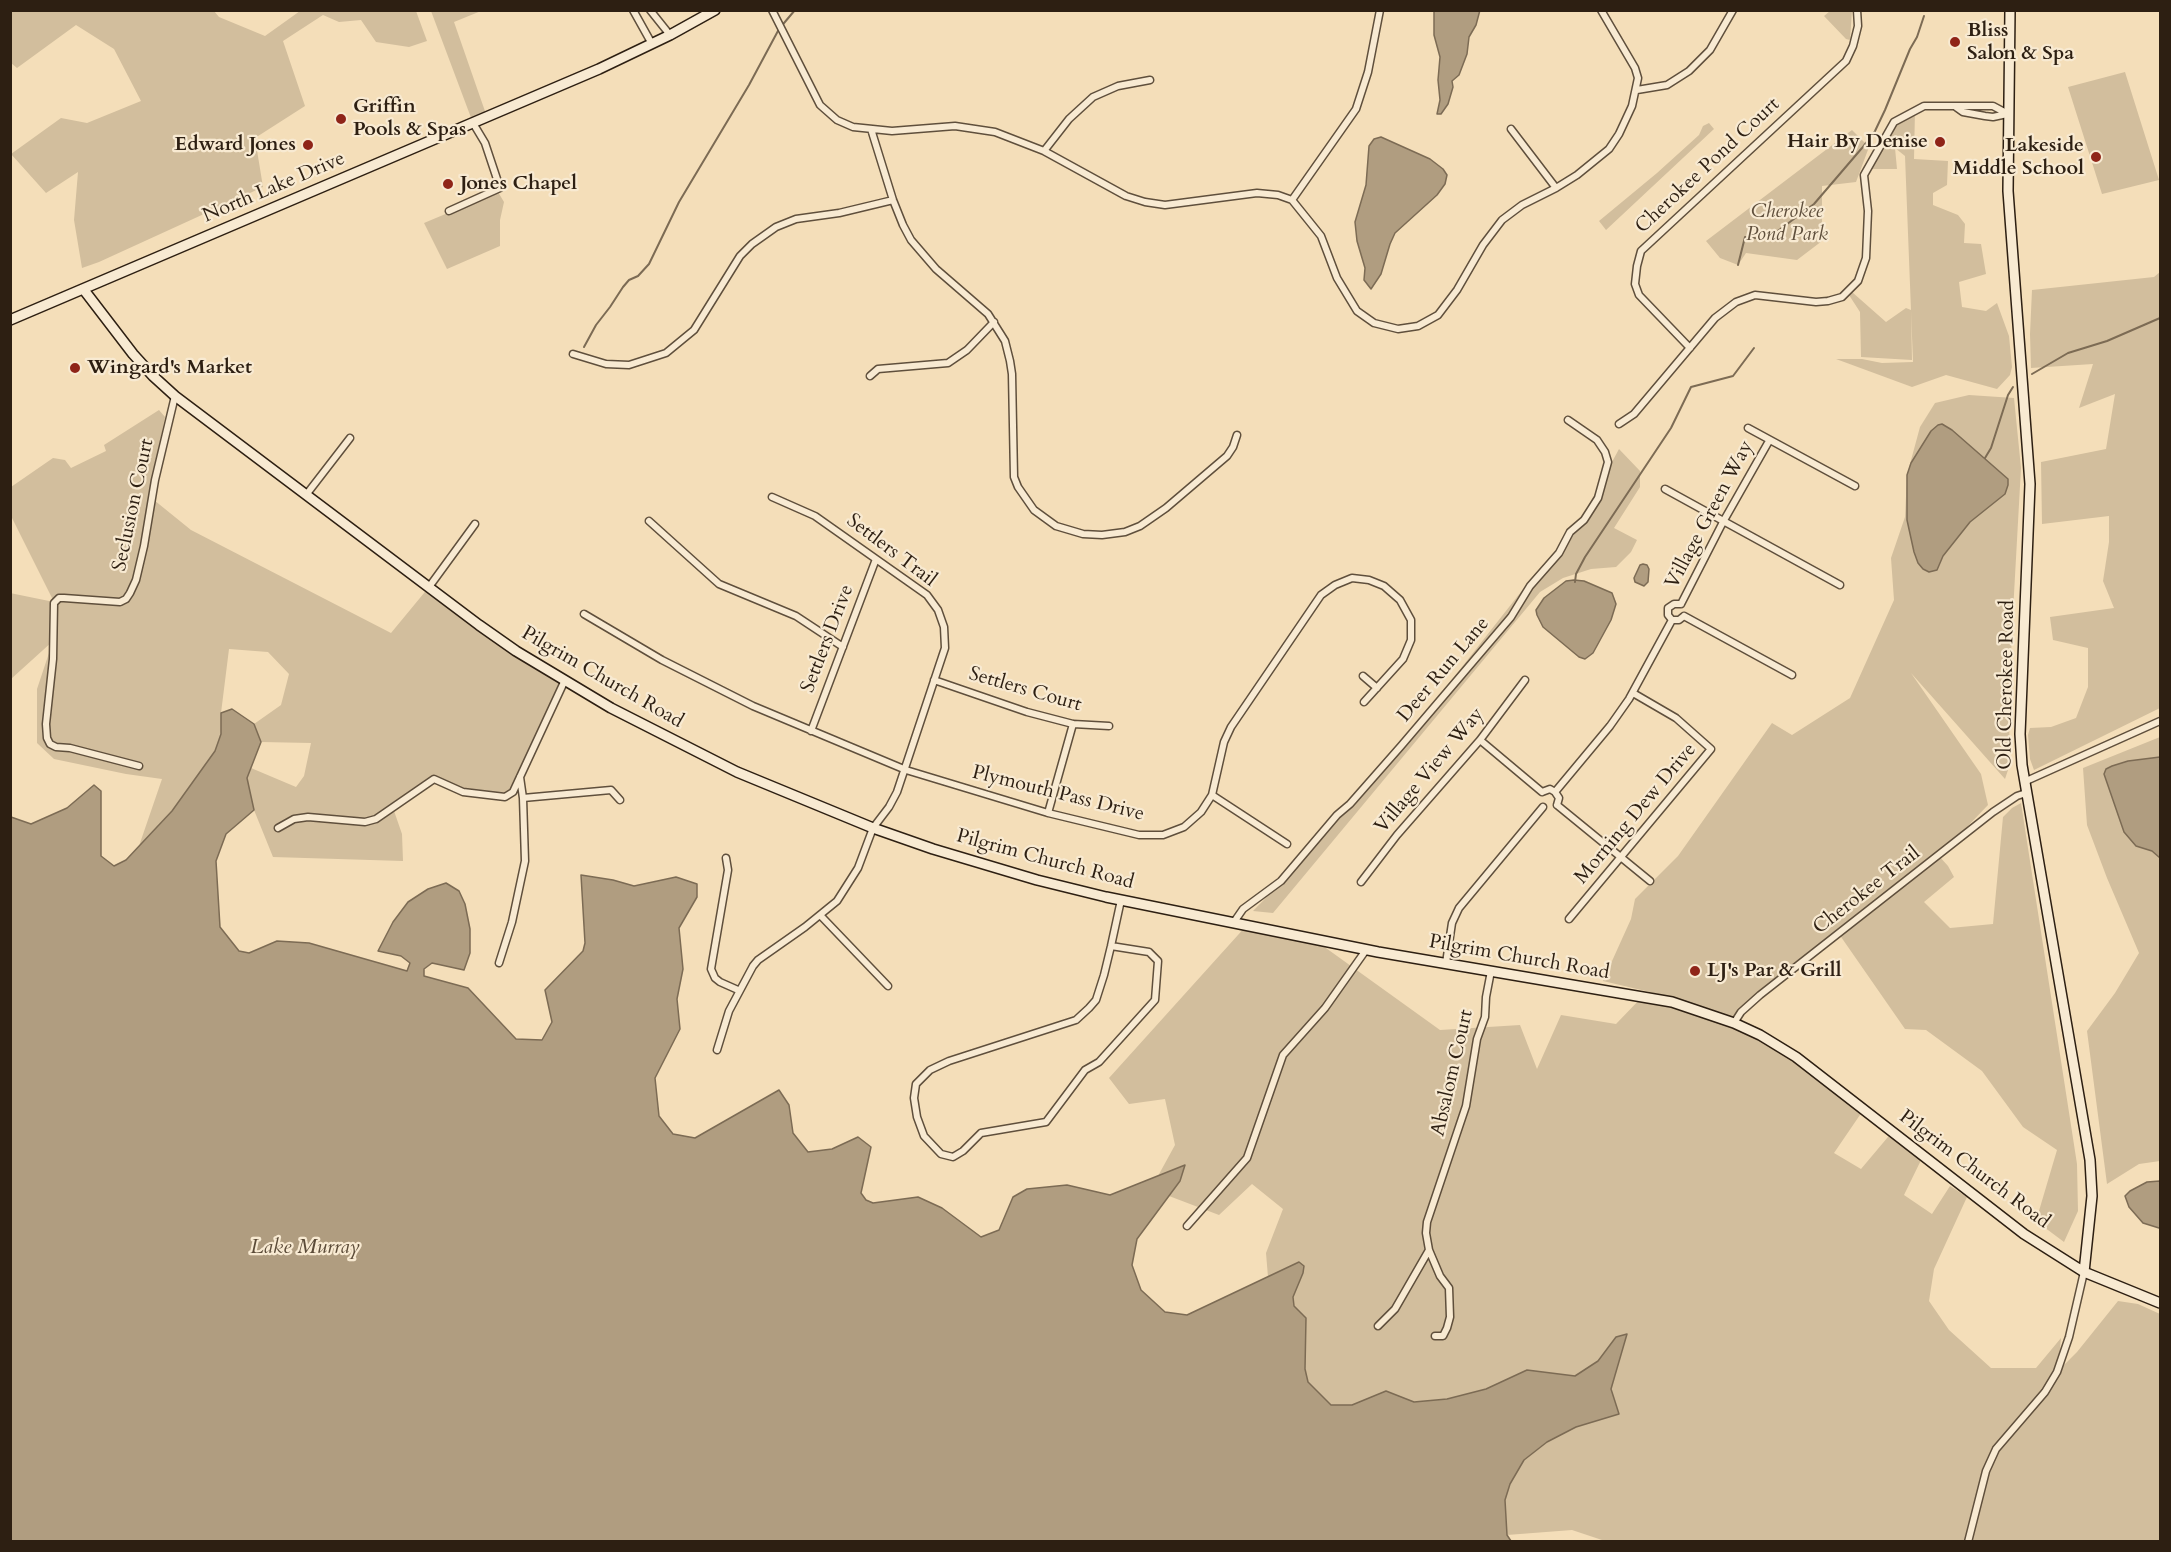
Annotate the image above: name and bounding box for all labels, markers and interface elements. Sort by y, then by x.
place label: Bliss Salon & Spa [1967,19,2074,66]
marker: Bliss Salon & Spa [1948,35,1962,49]
street label: Cherokee Pond Court [1631,93,1785,239]
place label: Griffin Pools & Spas [353,95,466,142]
marker: Griffin Pools & Spas [334,112,348,126]
place label: Hair By Denise [1787,130,1928,154]
place label: Edward Jones [174,133,296,157]
place label: Lakeside Middle School [1953,134,2084,181]
marker: Hair By Denise [1933,135,1947,149]
marker: Edward Jones [301,138,315,152]
street label: North Lake Drive [199,147,349,229]
marker: Lakeside Middle School [2089,150,2103,164]
place label: Jones Chapel [460,172,577,196]
marker: Jones Chapel [441,177,455,191]
park label: Cherokee Pond Park [1746,200,1828,247]
place label: Wingard's Market [87,356,252,380]
marker: Wingard's Market [68,361,82,375]
street label: Seclusion Court [108,437,160,573]
street label: Village Green Way [1661,437,1759,593]
street label: Settlers Trail [841,509,941,593]
street label: Settlers Drive [796,582,860,696]
street label: Old Cherokee Road [1994,600,2020,770]
street label: Deer Run Lane [1393,613,1495,727]
street label: Pilgrim Church Road [517,622,687,734]
street label: Settlers Court [966,662,1084,718]
street label: Village View Way [1370,703,1490,839]
street label: Morning Dew Drive [1570,738,1702,890]
street label: Plymouth Pass Drive [969,761,1147,827]
street label: Pilgrim Church Road [954,825,1136,895]
street label: Cherokee Trail [1809,842,1925,940]
street label: Pilgrim Church Road [1427,930,1611,986]
place label: LJ's Par & Grill [1707,959,1841,983]
marker: LJ's Par & Grill [1688,964,1702,978]
street label: Absalom Court [1427,1007,1479,1139]
street label: Pilgrim Church Road [1894,1105,2054,1235]
water label: Lake Murray [250,1235,360,1261]

